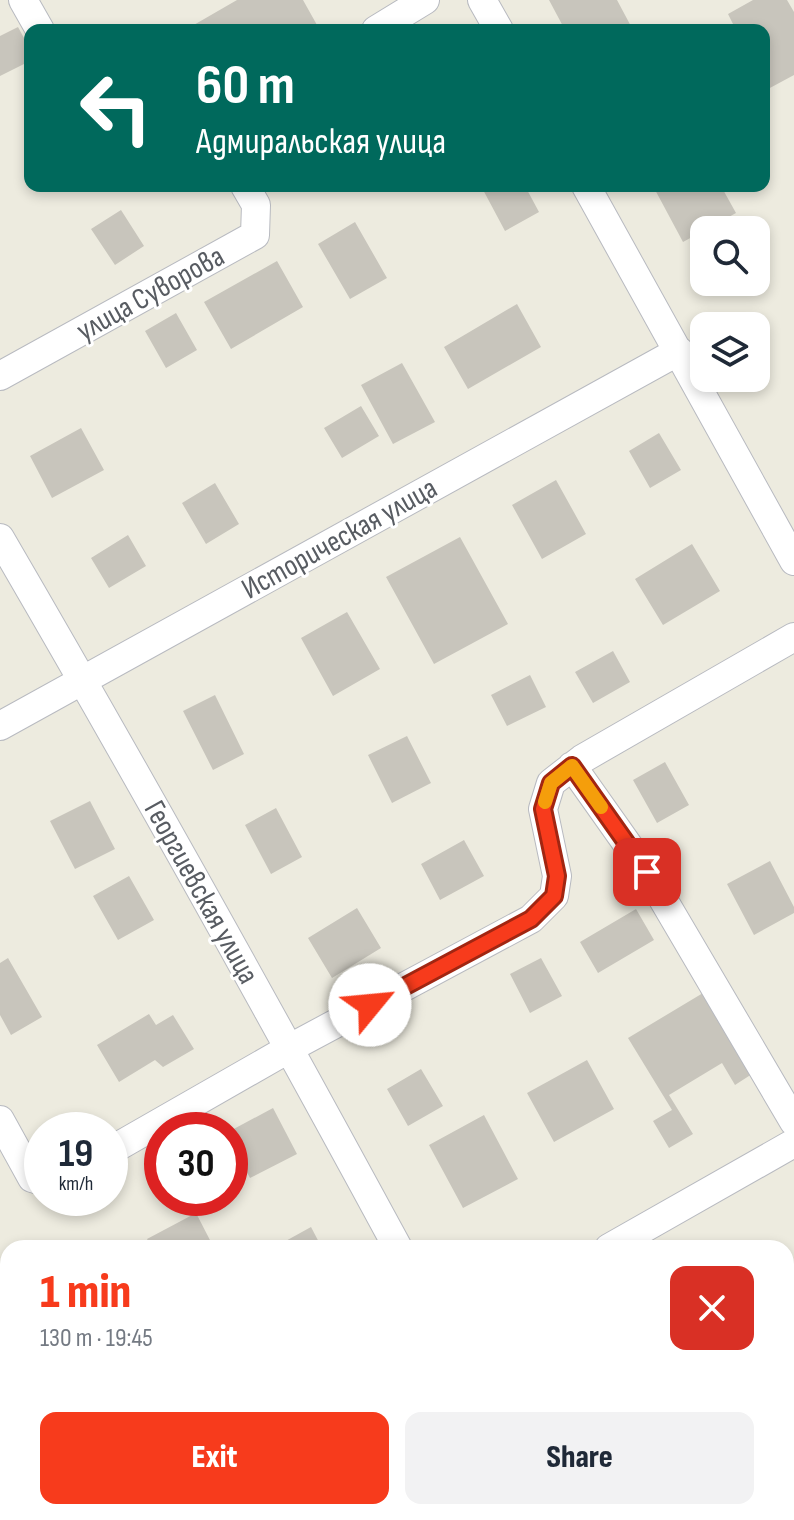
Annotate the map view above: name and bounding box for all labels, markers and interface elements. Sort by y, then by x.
text: 60 m [196,53,295,120]
icon: left [64,56,168,160]
text: Адмиральская улица [196,121,446,164]
map controls [690,216,770,392]
button: search [690,216,770,296]
street label: улица Суворова [70,239,231,349]
button: layers [690,312,770,392]
street label: Историческая улица [236,470,443,607]
street label: Георгиевская улица [136,795,266,990]
pin [613,838,681,906]
icon: arrive [625,850,669,894]
position arrow [328,963,412,1047]
speed limit sign: 30 [144,1112,248,1216]
text: 19 [59,1130,93,1178]
text: km/h [59,1172,93,1196]
text: 1 min [40,1264,131,1321]
button: close [670,1266,754,1350]
text: 130 m · 19:45 [40,1323,153,1354]
button: Exit [40,1412,389,1504]
button: Share [405,1412,754,1504]

